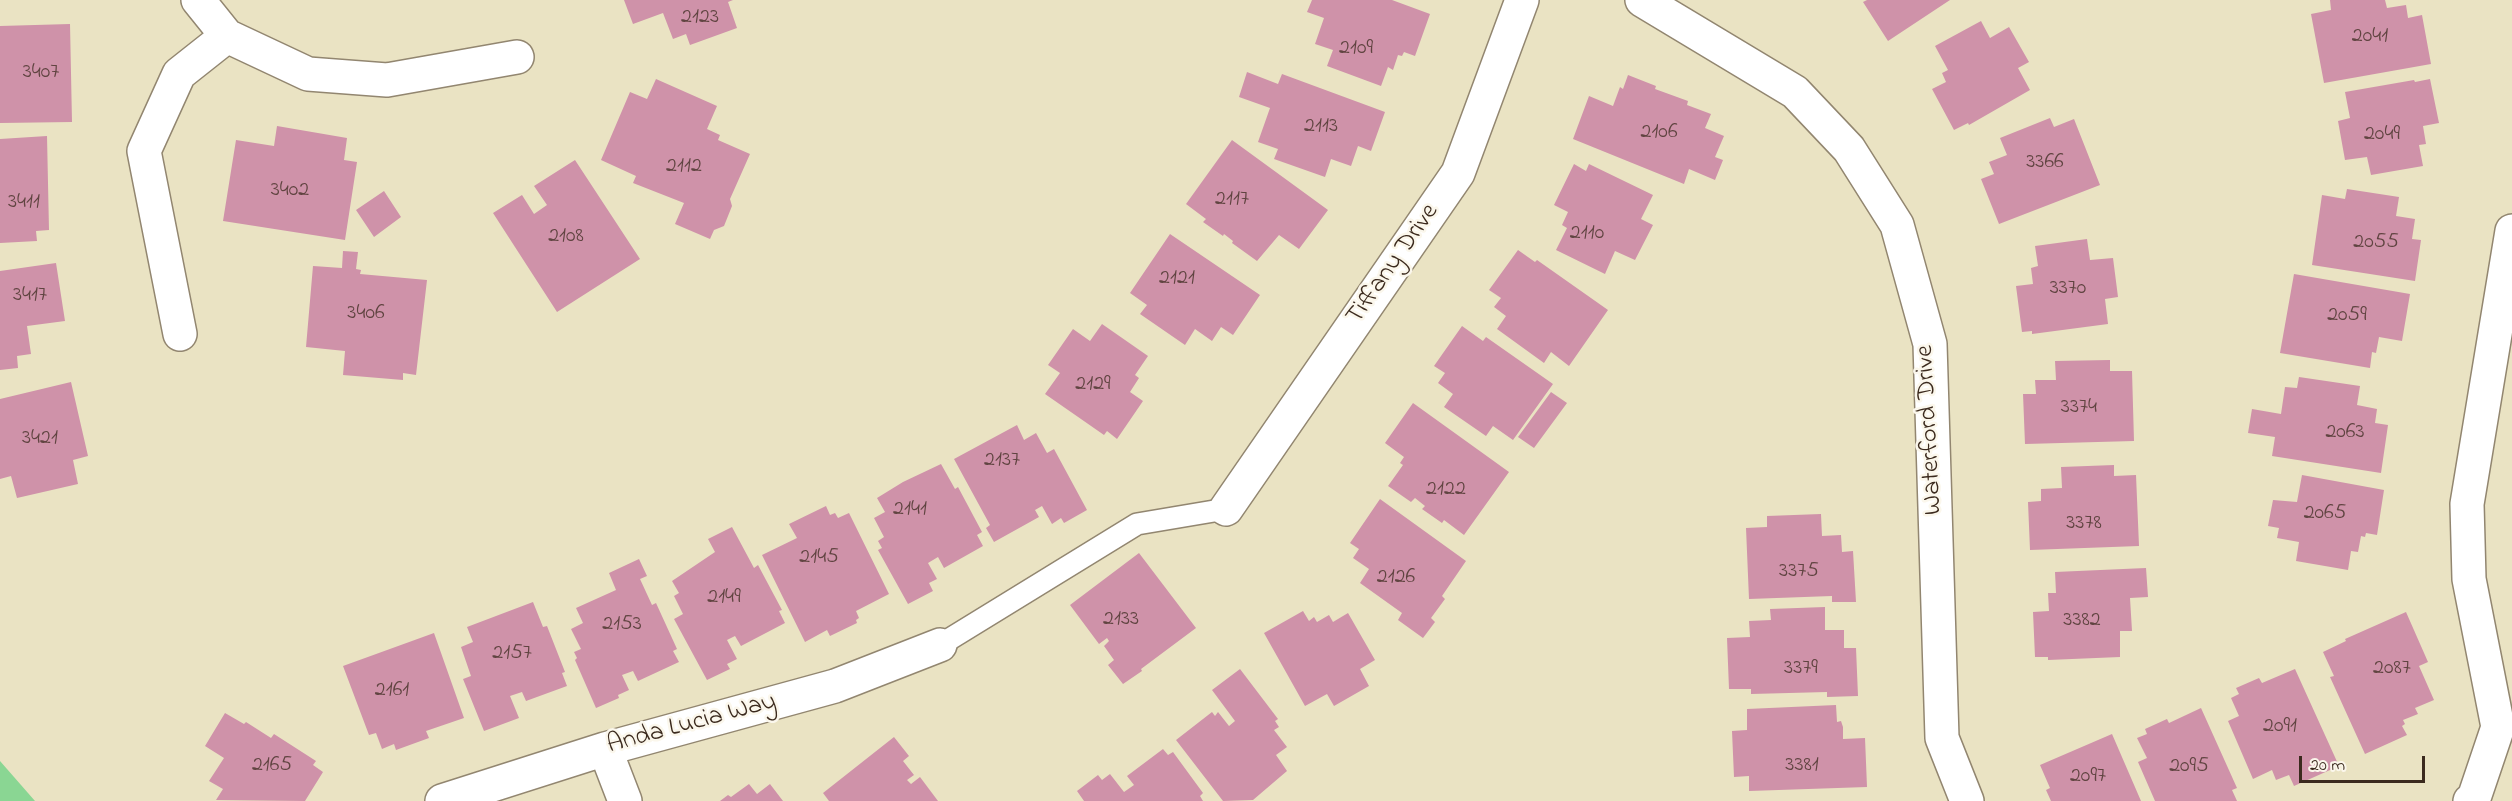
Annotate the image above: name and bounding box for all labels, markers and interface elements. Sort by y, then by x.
house number: 2123 [681,5,719,31]
house number: 2041 [2352,24,2388,50]
house number: 2109 [1339,36,1373,62]
house number: 3407 [23,60,59,86]
house number: 2113 [1304,114,1338,140]
house number: 2106 [1640,120,1678,146]
house number: 2049 [2364,122,2400,148]
house number: 3366 [2026,150,2064,176]
house number: 2112 [666,154,702,180]
house number: 3402 [271,178,309,204]
house number: 2117 [1215,187,1249,213]
house number: 3411 [8,190,40,216]
street label: Tiffany Drive [1341,199,1447,331]
house number: 2110 [1570,221,1604,247]
house number: 2108 [548,224,584,250]
house number: 2055 [2353,230,2399,256]
house number: 2121 [1159,266,1195,292]
house number: 3370 [2050,276,2086,302]
house number: 3417 [13,283,47,309]
house number: 3406 [347,301,385,327]
house number: 2059 [2327,303,2367,329]
street label: Waterford Drive [1911,344,1951,516]
house number: 2129 [1075,372,1111,398]
house number: 3374 [2061,395,2097,421]
house number: 2063 [2325,420,2365,446]
house number: 3421 [22,426,58,452]
house number: 2137 [984,448,1020,474]
house number: 2122 [1426,477,1466,503]
house number: 2141 [893,497,927,523]
house number: 2065 [2304,501,2346,527]
house number: 3378 [2066,511,2102,537]
house number: 2145 [799,545,839,571]
house number: 3375 [1779,559,1819,585]
house number: 2126 [1377,565,1415,591]
house number: 2149 [707,585,741,611]
house number: 2133 [1103,607,1139,633]
house number: 3382 [2063,608,2101,634]
house number: 2153 [602,612,642,638]
house number: 2157 [492,641,532,667]
house number: 3379 [1784,656,1818,682]
house number: 2087 [2373,656,2411,682]
house number: 2161 [375,678,409,704]
street label: Anda Lucia Way [604,687,780,763]
house number: 2091 [2263,714,2297,740]
scale bar [2302,744,2428,782]
house number: 2165 [252,753,292,779]
house number: 3381 [1785,753,1819,779]
text: 20 m [2310,753,2345,779]
house number: 2095 [2169,754,2209,780]
house number: 2097 [2070,764,2106,790]

